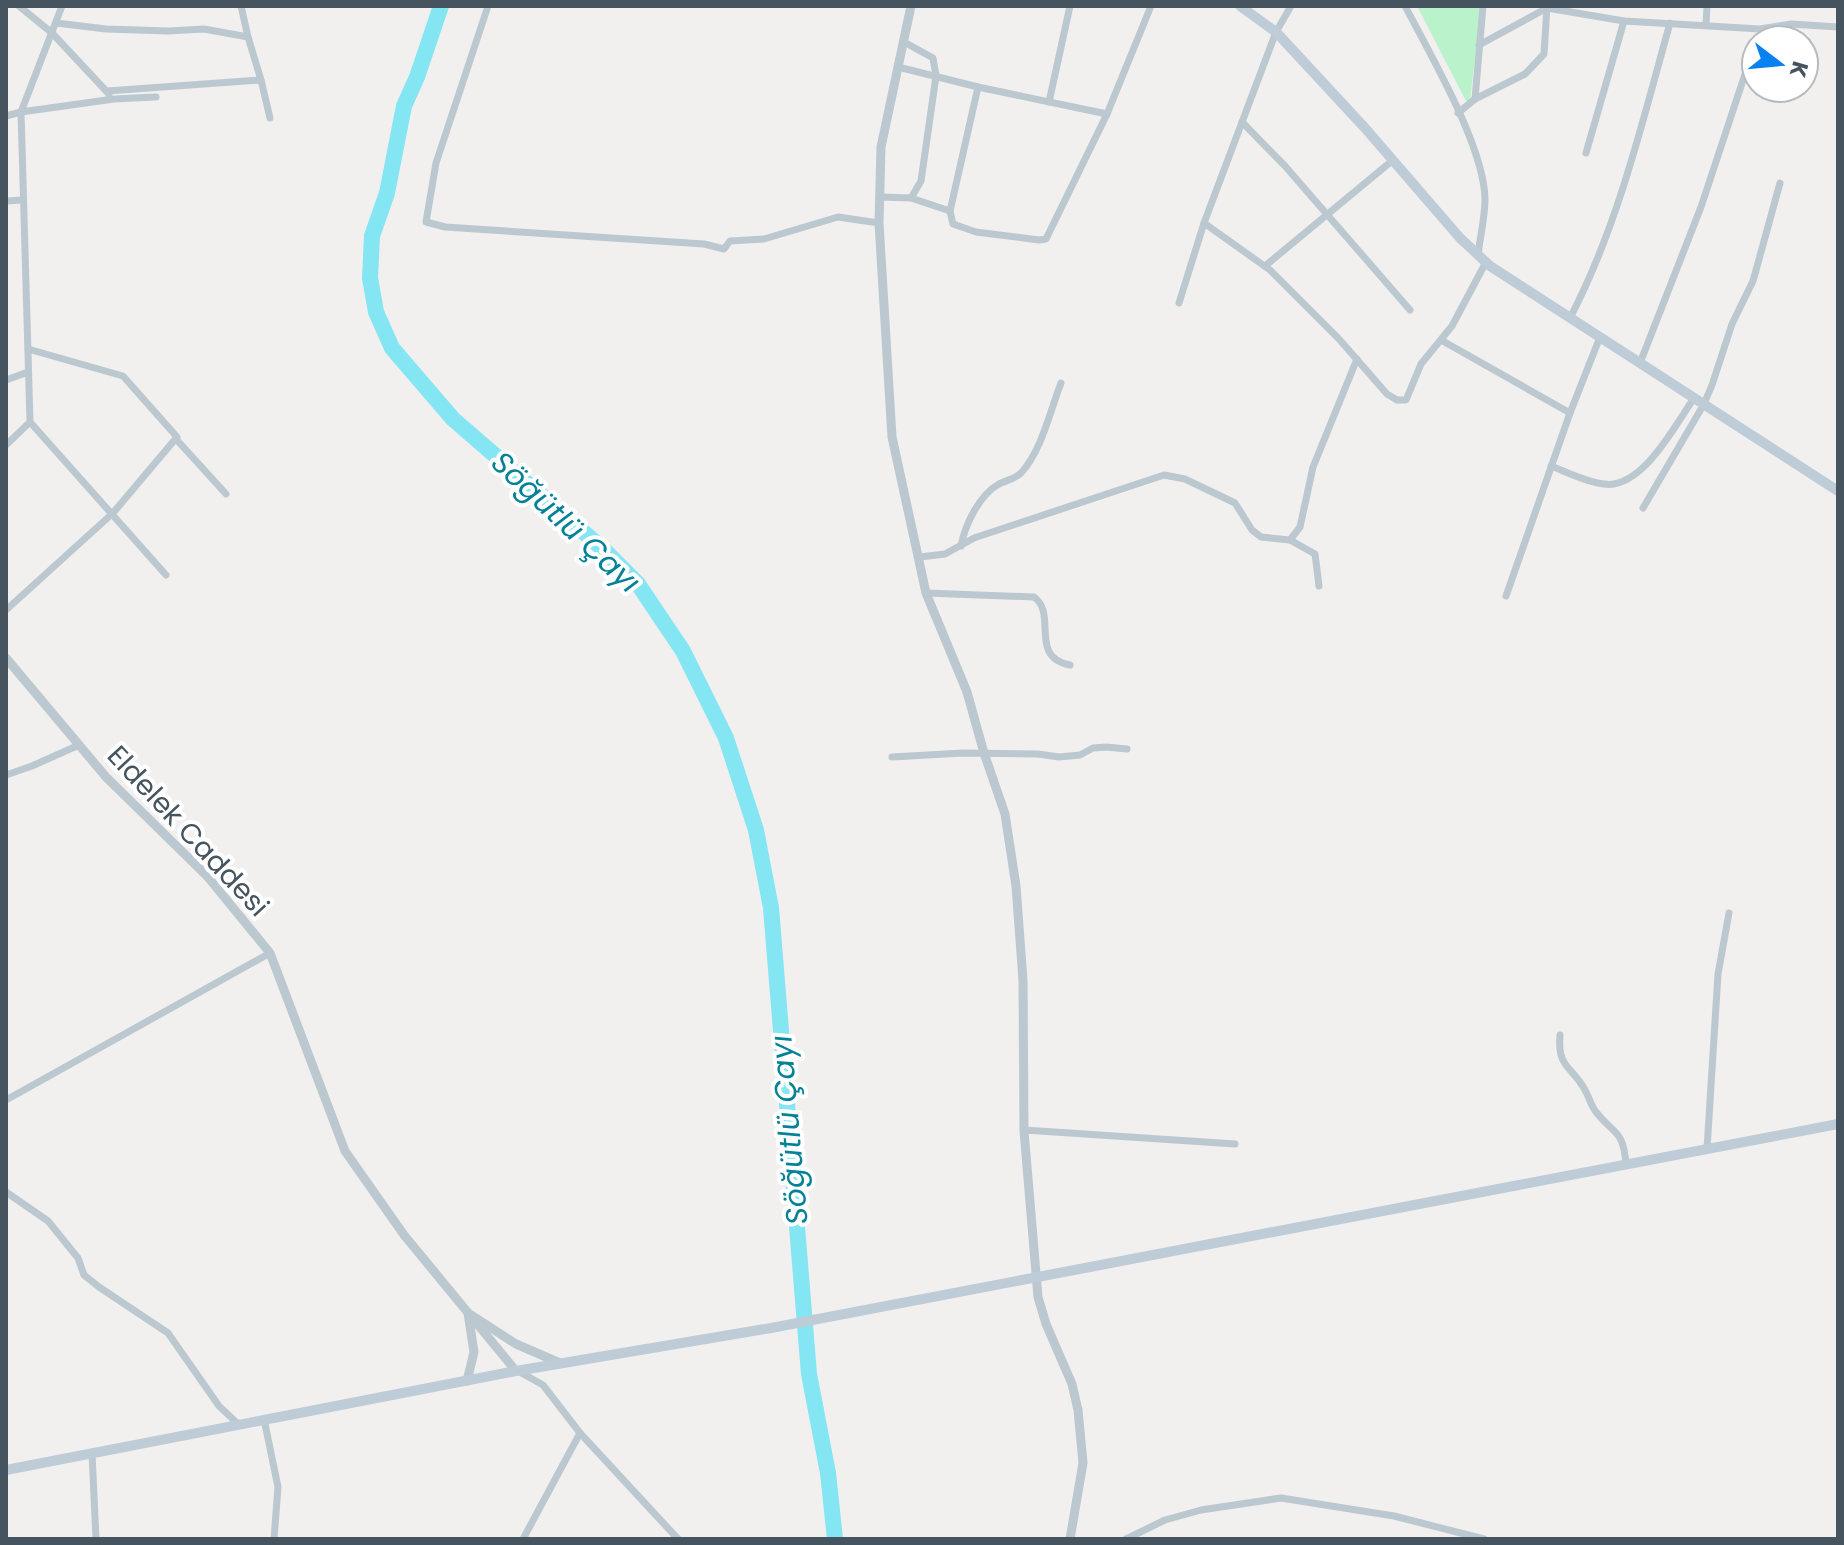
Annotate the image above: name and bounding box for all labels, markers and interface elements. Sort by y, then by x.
north arrow [1740,24,1820,104]
text: K [1782,58,1816,81]
water label: Söğütlü Çayı [482,441,650,603]
street label: Eldelek Caddesi [98,737,278,925]
water label: Söğütlü Çayı [759,1033,819,1227]

